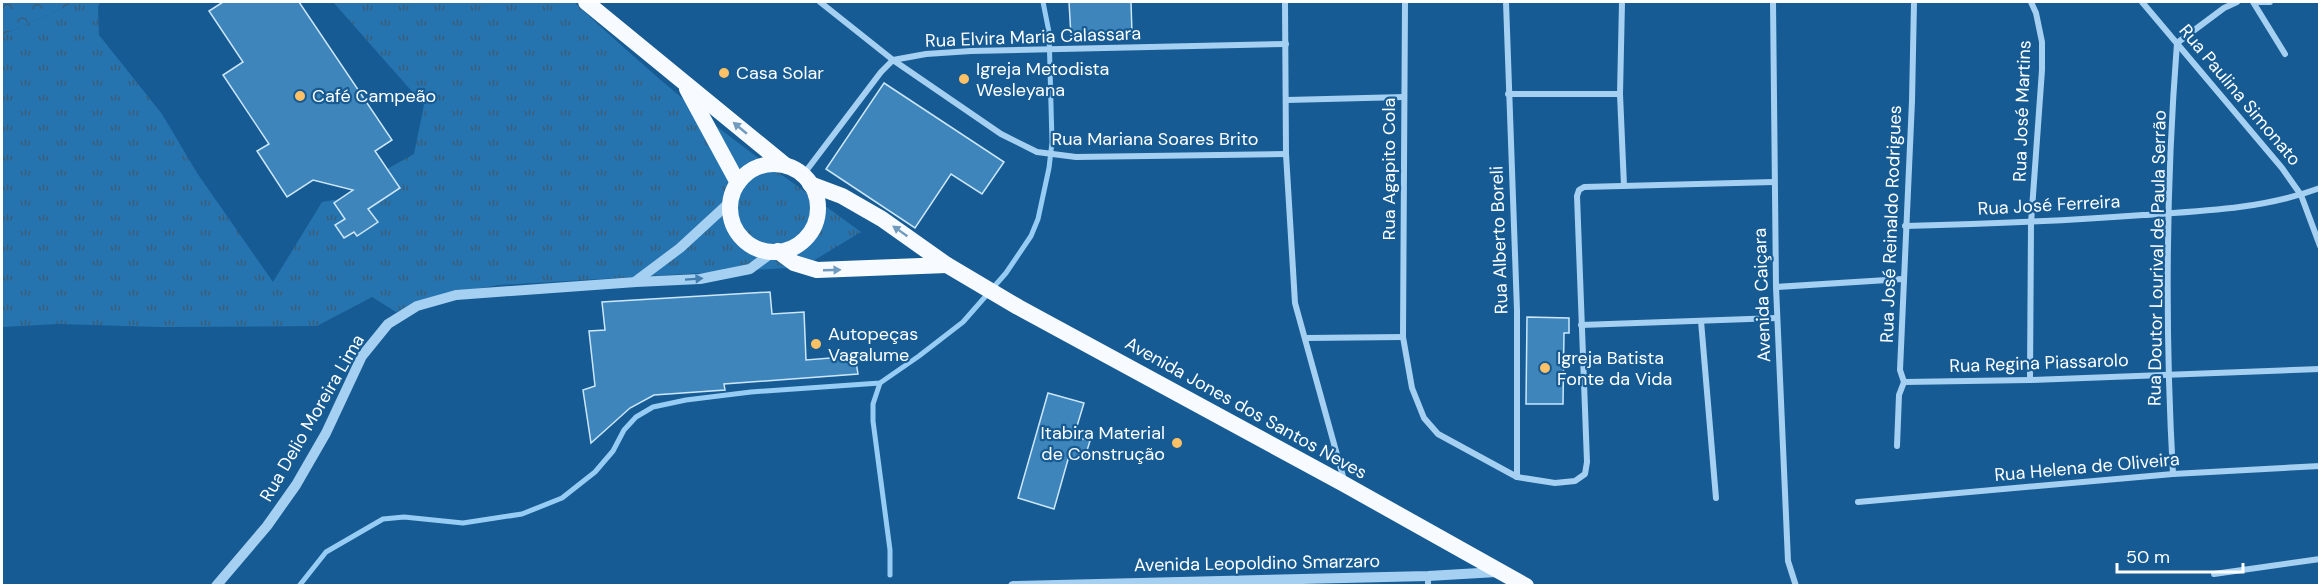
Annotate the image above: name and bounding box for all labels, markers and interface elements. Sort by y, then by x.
street label: Rua Paulina Simonato [2174,19,2306,171]
street label: Rua Elvira Maria Calassara [925,21,1141,53]
street label: Rua José Martins [2008,40,2036,182]
place label: Igreja Metodista Wesleyana [976,57,1109,102]
place label: Casa Solar [736,61,824,85]
marker: Casa Solar [717,66,731,80]
marker: Igreja Metodista Wesleyana [957,72,971,86]
place label: Café Campeão [312,84,436,108]
marker: Café Campeão [293,89,307,103]
street label: Rua Agapito Cola [1377,98,1401,240]
street label: Rua José Reinaldo Rodrigues [1875,105,1907,343]
street label: Rua Doutor Lourival de Paula Serrão [2142,110,2172,406]
one-way arrow [733,122,748,135]
street label: Rua Mariana Soares Brito [1052,127,1258,151]
street label: Rua Alberto Boreli [1484,165,1514,315]
street label: Rua José Ferreira [1977,189,2121,221]
one-way arrow [892,226,908,237]
street label: Avenida Caiçara [1748,227,1776,363]
one-way arrow [822,265,841,274]
one-way arrow [685,275,704,284]
place label: Autopeças Vagalume [828,322,918,367]
street label: Rua Delio Moreira Lima [254,330,370,506]
street label: Avenida Jones dos Santos Neves [1121,331,1371,485]
marker: Autopeças Vagalume [809,337,823,351]
place label: Igreja Batista Fonte da Vida [1557,346,1672,391]
street label: Rua Regina Piassarolo [1949,348,2129,378]
marker: Igreja Batista Fonte da Vida [1538,361,1552,375]
place label: Itabira Material de Construção [1041,421,1165,466]
marker: Itabira Material de Construção [1170,436,1184,450]
street label: Rua Helena de Oliveira [1993,447,2181,487]
scale bar [2117,536,2243,574]
text: 50 m [2126,545,2170,569]
street label: Avenida Leopoldino Smarzaro [1134,549,1380,577]

